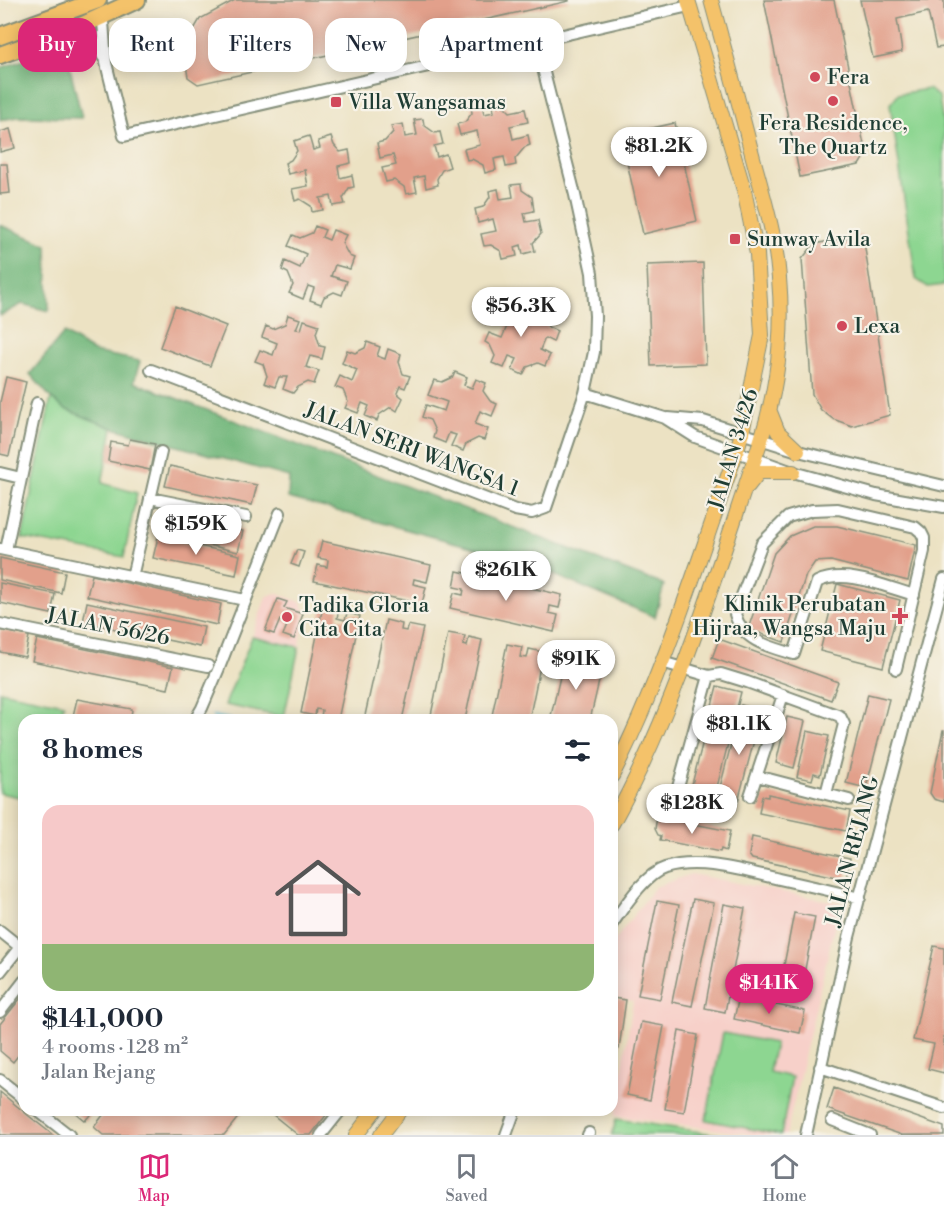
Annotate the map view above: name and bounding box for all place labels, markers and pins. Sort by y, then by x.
place label: Fera [827,65,870,91]
marker: Fera [808,70,822,84]
place label: Villa Wangsamas [347,90,506,116]
marker: Fera Residence, The Quartz [826,94,840,108]
marker: Villa Wangsamas [329,95,343,109]
place label: Fera Residence, The Quartz [758,111,908,161]
pin: $81.2K [610,127,708,178]
place label: Sunway Avila [747,227,871,253]
marker: Sunway Avila [728,232,742,246]
pin: $56.3K [472,287,570,338]
place label: Lexa [854,314,900,340]
marker: Lexa [835,319,849,333]
pin: $159K [154,505,238,556]
pin: $261K [464,551,548,602]
place label: Klinik Perubatan Hijraa, Wangsa Maju [693,592,886,642]
place label: Tadika Gloria Cita Cita [299,593,430,643]
marker: Klinik Perubatan Hijraa, Wangsa Maju [891,607,909,625]
marker: Tadika Gloria Cita Cita [280,610,294,624]
pin: $91K [540,640,612,691]
pin: $81.1K [690,705,788,756]
pin: $128K [650,784,734,835]
pin: $141K [727,964,811,1015]

